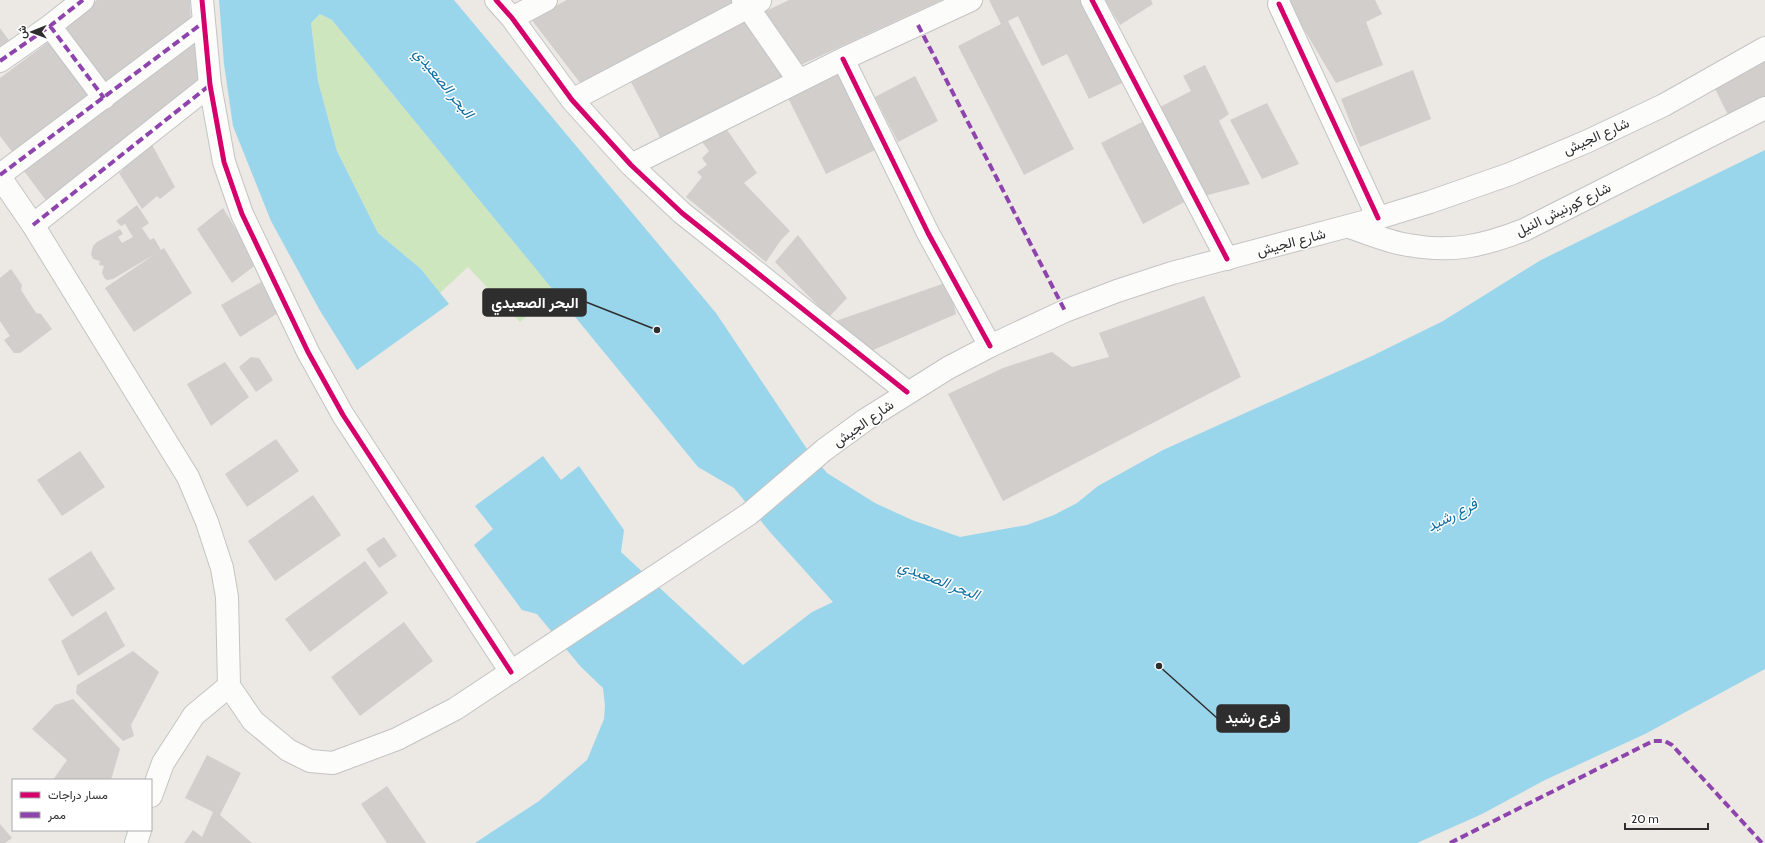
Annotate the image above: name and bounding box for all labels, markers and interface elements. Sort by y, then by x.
north arrow [12,12,52,52]
text: ش [15,25,29,39]
water label: البحر الصعيدي [408,44,479,125]
street label: شارع الجيش [1560,113,1633,160]
street label: شارع كورنيش النيل [1512,178,1615,242]
street label: شارع الجيش [1255,224,1328,262]
callout: البحر الصعيدي [483,289,586,316]
text: البحر الصعيدي [491,294,579,316]
street label: شارع الجيش [829,395,898,452]
water label: فرع رشيد [1424,494,1482,537]
water label: البحر الصعيدي [895,556,983,607]
callout: فرع رشيد [1217,705,1289,732]
text: فرع رشيد [1225,709,1281,728]
legend [12,779,152,831]
text: مسار دراجات [48,787,108,803]
scale bar [1625,805,1708,831]
text: ممر [47,807,66,823]
text: 20 m [1631,811,1659,826]

